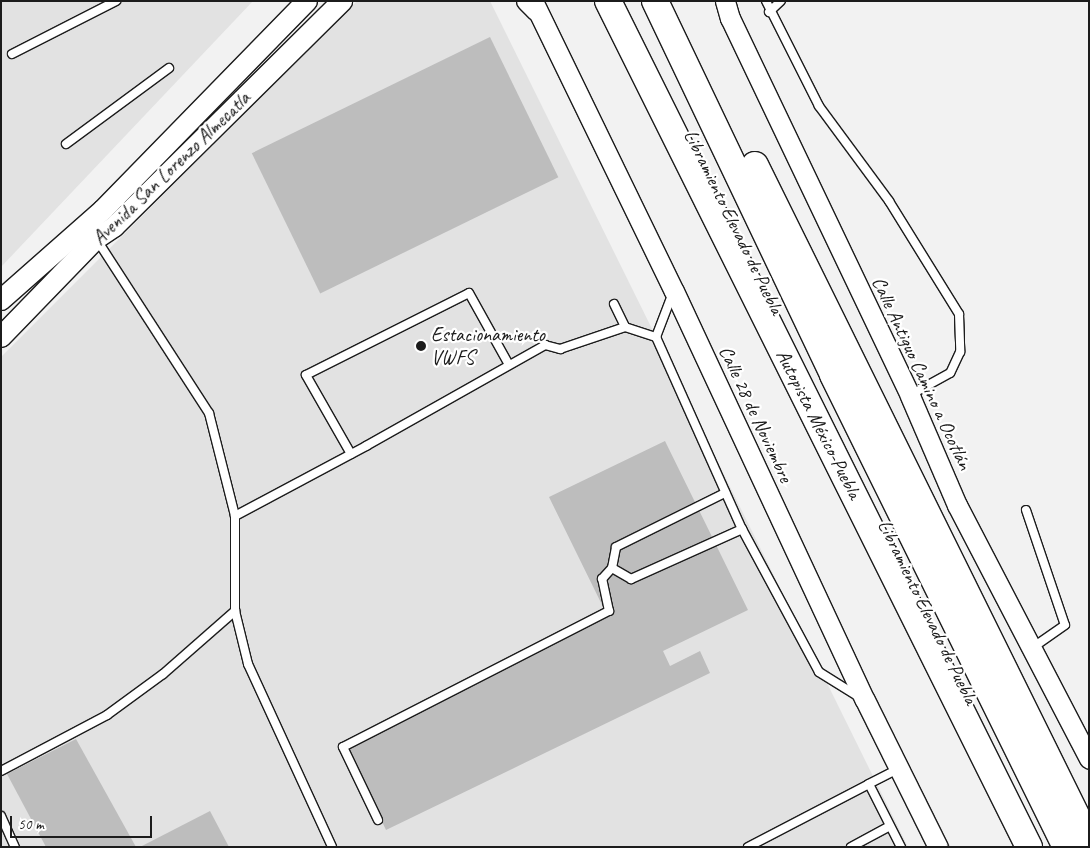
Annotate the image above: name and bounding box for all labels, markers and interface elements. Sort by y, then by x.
street label: Avenida San Lorenzo Almecatla [87,86,255,250]
street label: Libramiento Elevado de Puebla [679,126,789,318]
street label: Calle Antiguo Camino a Ocotlán [866,272,978,474]
place label: Estacionamiento VWFS [431,322,545,369]
marker: Estacionamiento VWFS [415,340,427,352]
street label: Calle 28 de Noviembre [714,341,798,487]
street label: Autopista México-Puebla [771,345,867,503]
street label: Libramiento Elevado de Puebla [873,516,983,708]
scale bar [12,806,155,838]
text: 50 m [18,815,44,834]

